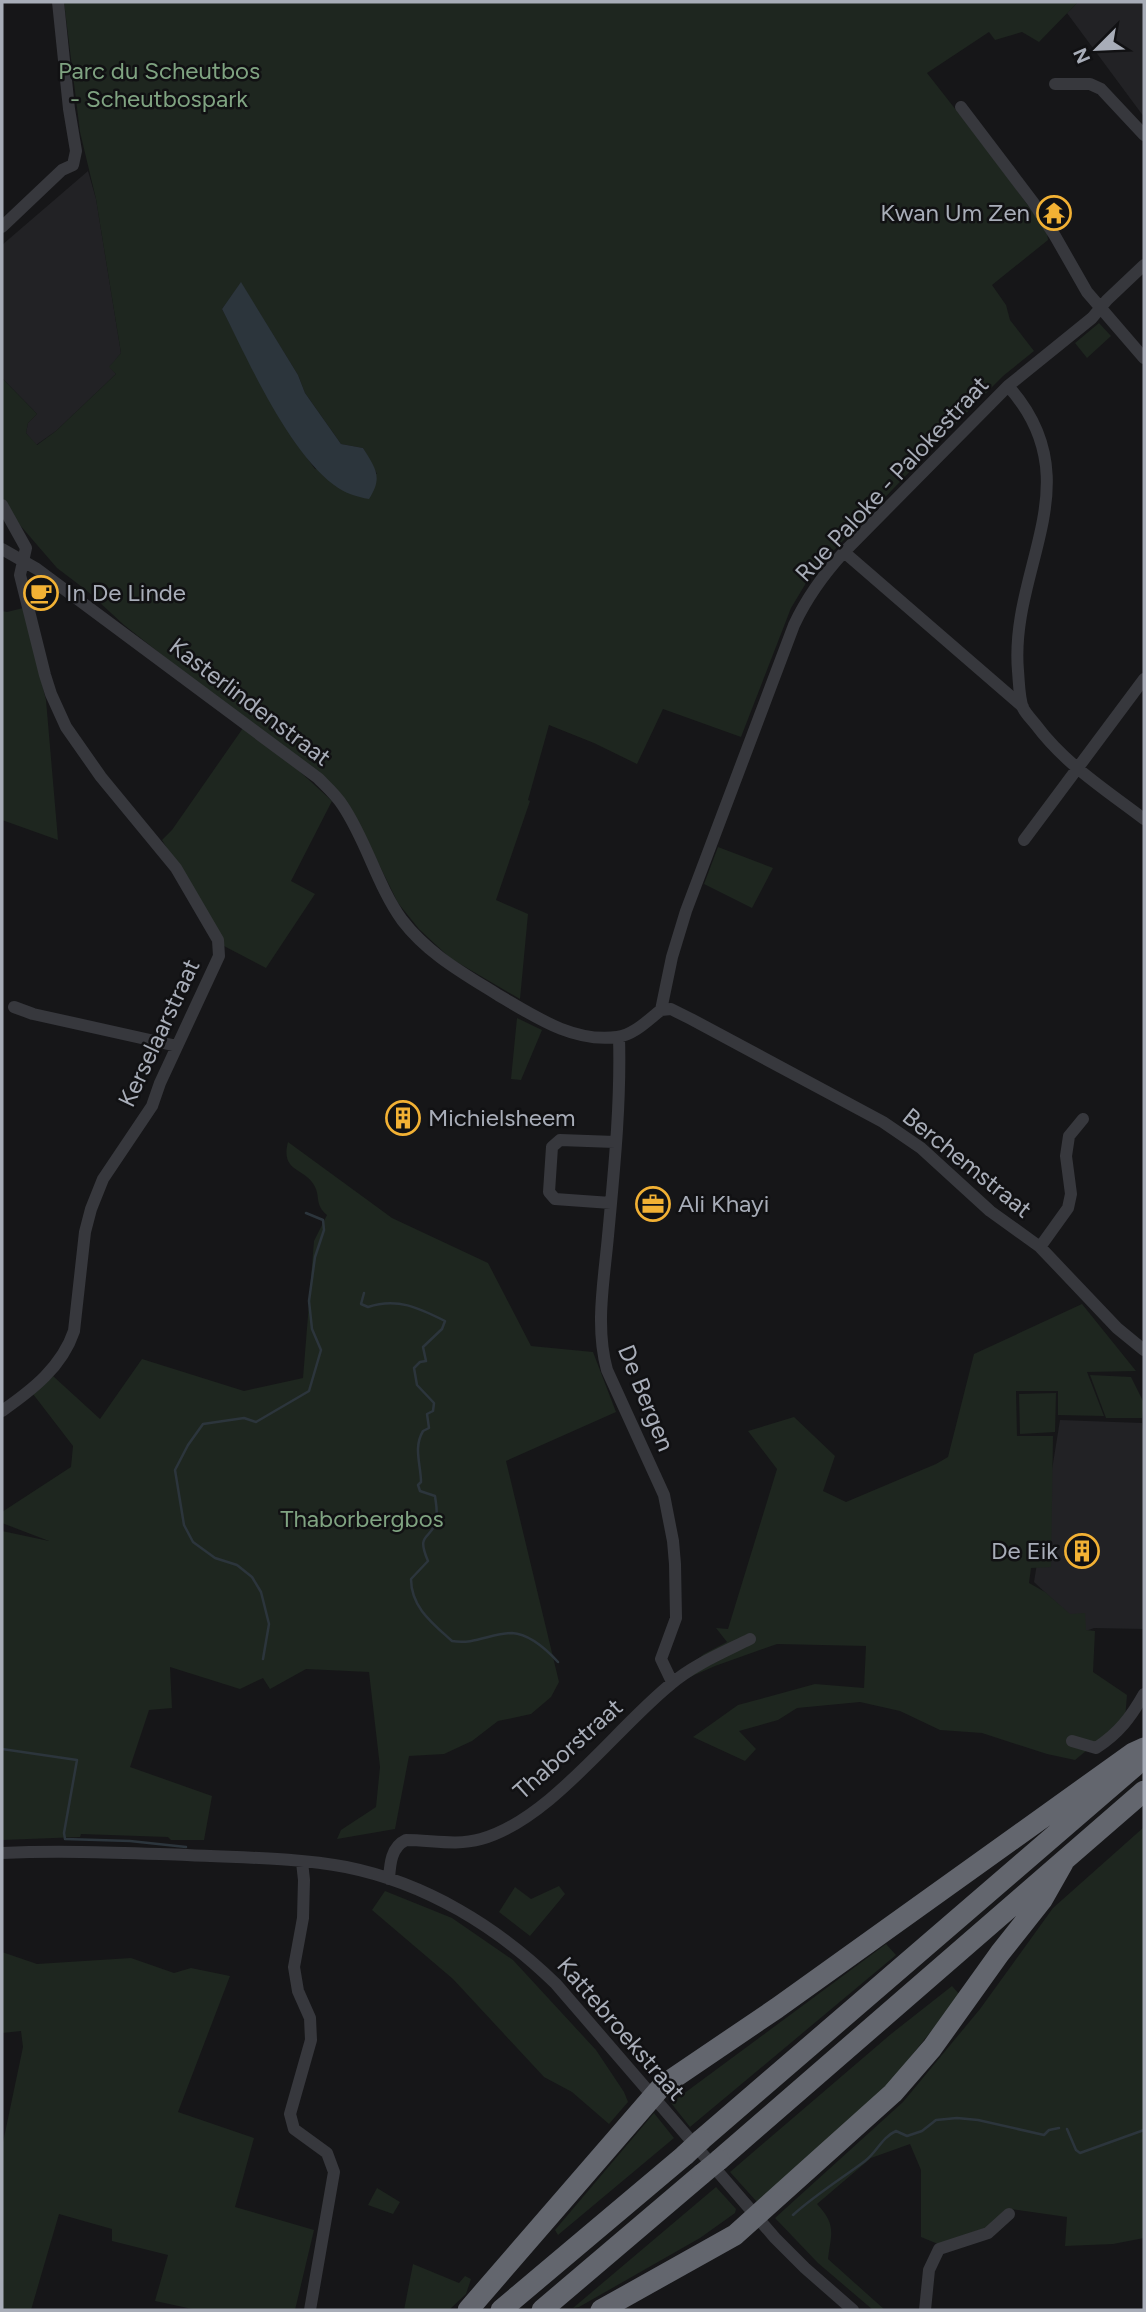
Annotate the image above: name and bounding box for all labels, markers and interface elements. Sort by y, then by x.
north arrow [1062,14,1132,84]
text: N [1068,44,1095,67]
park label: Parc du Scheutbos - Scheutbospark [58,56,260,113]
temple icon: Kwan Um Zen [1035,194,1073,232]
place label: Kwan Um Zen [880,198,1030,227]
street label: Rue Paloke - Palokestraat [789,370,994,587]
cafe icon: In De Linde [22,574,60,612]
place label: In De Linde [66,578,186,607]
street label: Kasterlindenstraat [164,631,337,772]
street label: Kerselaarstraat [112,954,205,1111]
building icon: Michielsheem [384,1099,422,1137]
street label: Berchemstraat [897,1102,1038,1224]
place label: Michielsheem [428,1103,575,1132]
office icon: Ali Khayi [634,1185,672,1223]
place label: Ali Khayi [678,1189,769,1218]
street label: De Bergen [612,1340,681,1455]
park label: Thaborbergbos [280,1504,444,1533]
building icon: De Eik [1063,1532,1101,1570]
place label: De Eik [991,1536,1058,1565]
street label: Thaborstraat [507,1692,628,1805]
street label: Kattebroekstraat [551,1951,692,2106]

